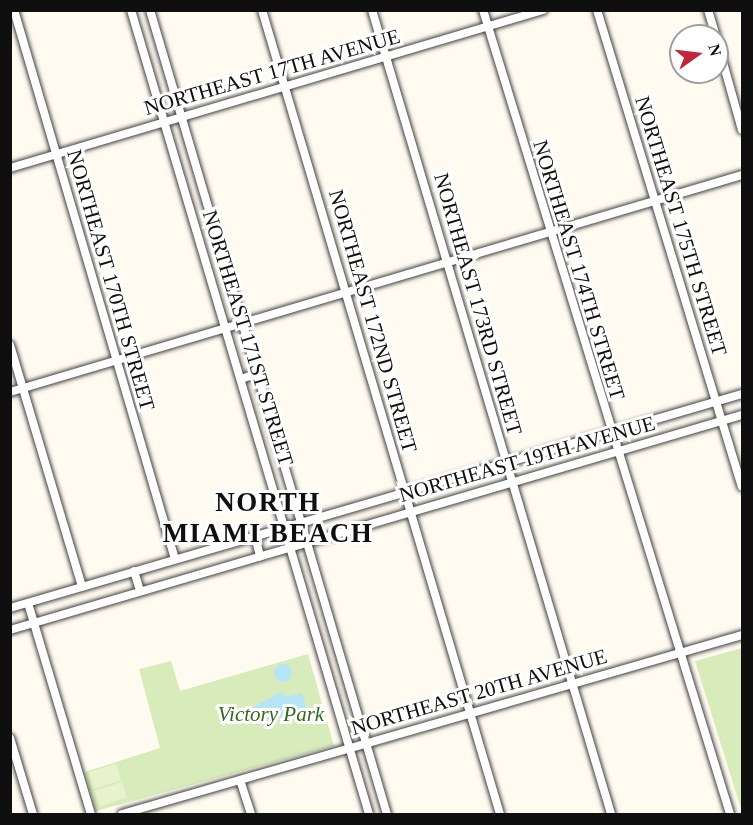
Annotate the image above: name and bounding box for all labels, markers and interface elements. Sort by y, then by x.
street label: NORTHEAST 17TH AVENUE [140,23,404,121]
north arrow [669,24,729,84]
text: N [705,42,725,58]
street label: NORTHEAST 175TH STREET [629,93,733,359]
street label: NORTHEAST 174TH STREET [527,137,631,403]
street label: NORTHEAST 170TH STREET [62,146,160,414]
street label: NORTHEAST 173RD STREET [428,170,528,438]
street label: NORTHEAST 172ND STREET [323,186,423,456]
street label: NORTHEAST 171ST STREET [197,207,299,469]
street label: NORTHEAST 19TH AVENUE [395,410,659,508]
district label: NORTH MIAMI BEACH [163,486,373,549]
street label: NORTHEAST 20TH AVENUE [347,643,611,741]
park label: Victory Park [218,701,324,727]

